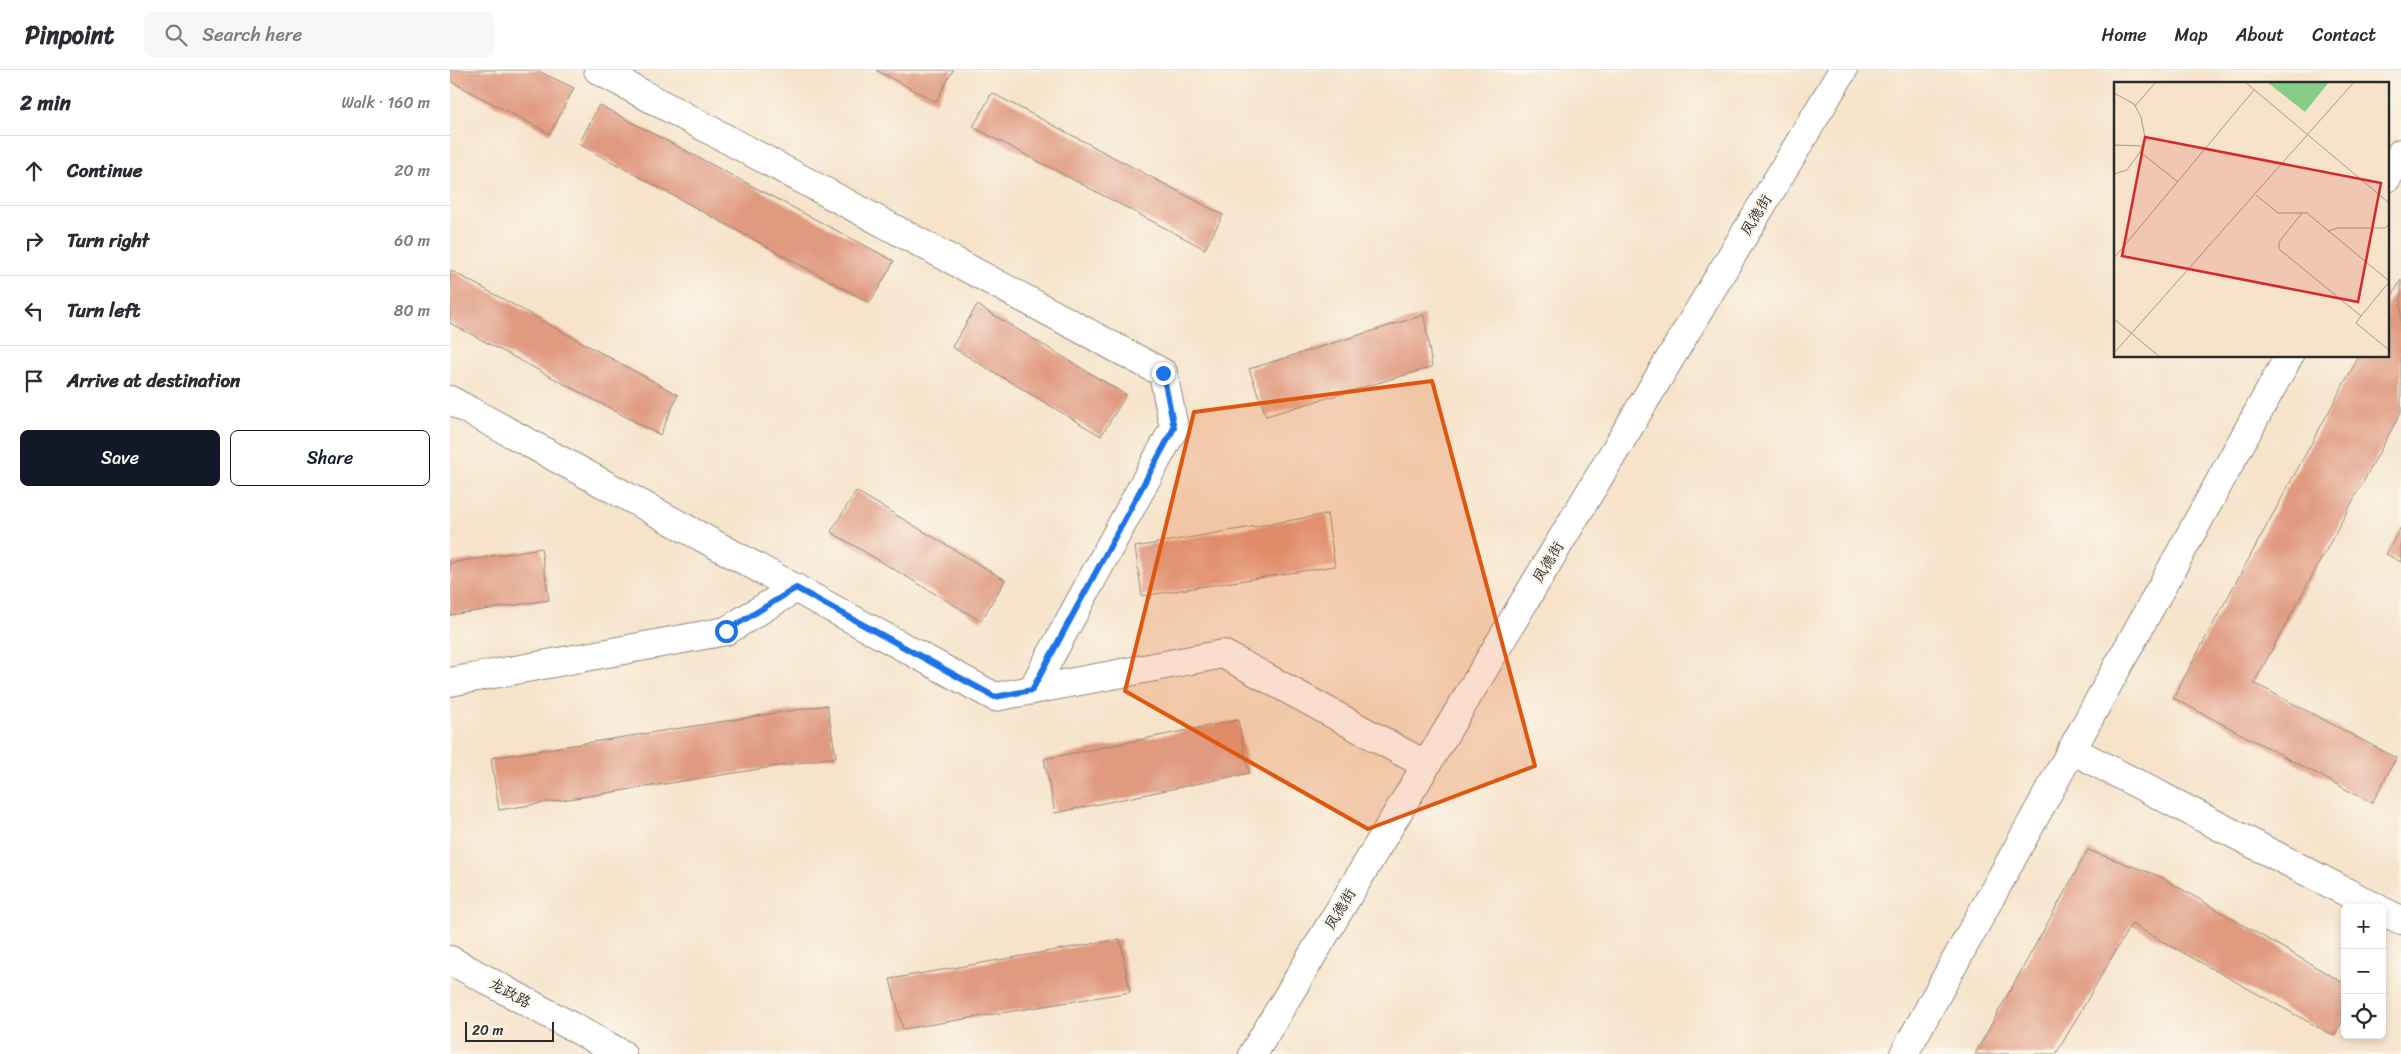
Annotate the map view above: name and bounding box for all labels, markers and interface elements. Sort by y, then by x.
search box [144,12,494,57]
text: Pinpoint [25,14,114,56]
text: Search here [202,18,302,51]
text: Home [2102,19,2147,51]
text: Map [2175,19,2208,51]
text: About [2236,19,2284,51]
text: Contact [2312,19,2376,51]
icon: search [162,21,190,49]
inset map [2114,82,2388,358]
text: 2 min [20,84,71,122]
text: Walk · 160 m [341,88,430,117]
text: Continue [67,154,143,187]
text: 20 m [394,156,430,185]
icon: ahead [20,157,48,185]
street label: 凤德街 [1733,189,1779,241]
text: Turn right [67,224,149,257]
text: 60 m [394,226,430,255]
icon: right [20,227,48,255]
text: Turn left [67,294,140,327]
text: 80 m [394,296,430,325]
icon: left [20,297,48,325]
route end [1152,362,1175,385]
text: Arrive at destination [67,364,240,397]
icon: arrive [20,367,48,395]
button: Save [20,430,220,486]
button: Share [230,430,430,486]
street label: 凤德街 [1525,536,1571,588]
route start [715,620,738,643]
street label: 凤德街 [1317,883,1363,935]
map controls [2341,904,2386,1039]
button: + [2341,904,2386,949]
button: − [2341,949,2386,994]
street label: 龙政路 [484,971,536,1015]
button: locate [2341,994,2386,1039]
text: 20 m [472,1018,503,1043]
scale bar [465,1019,554,1042]

